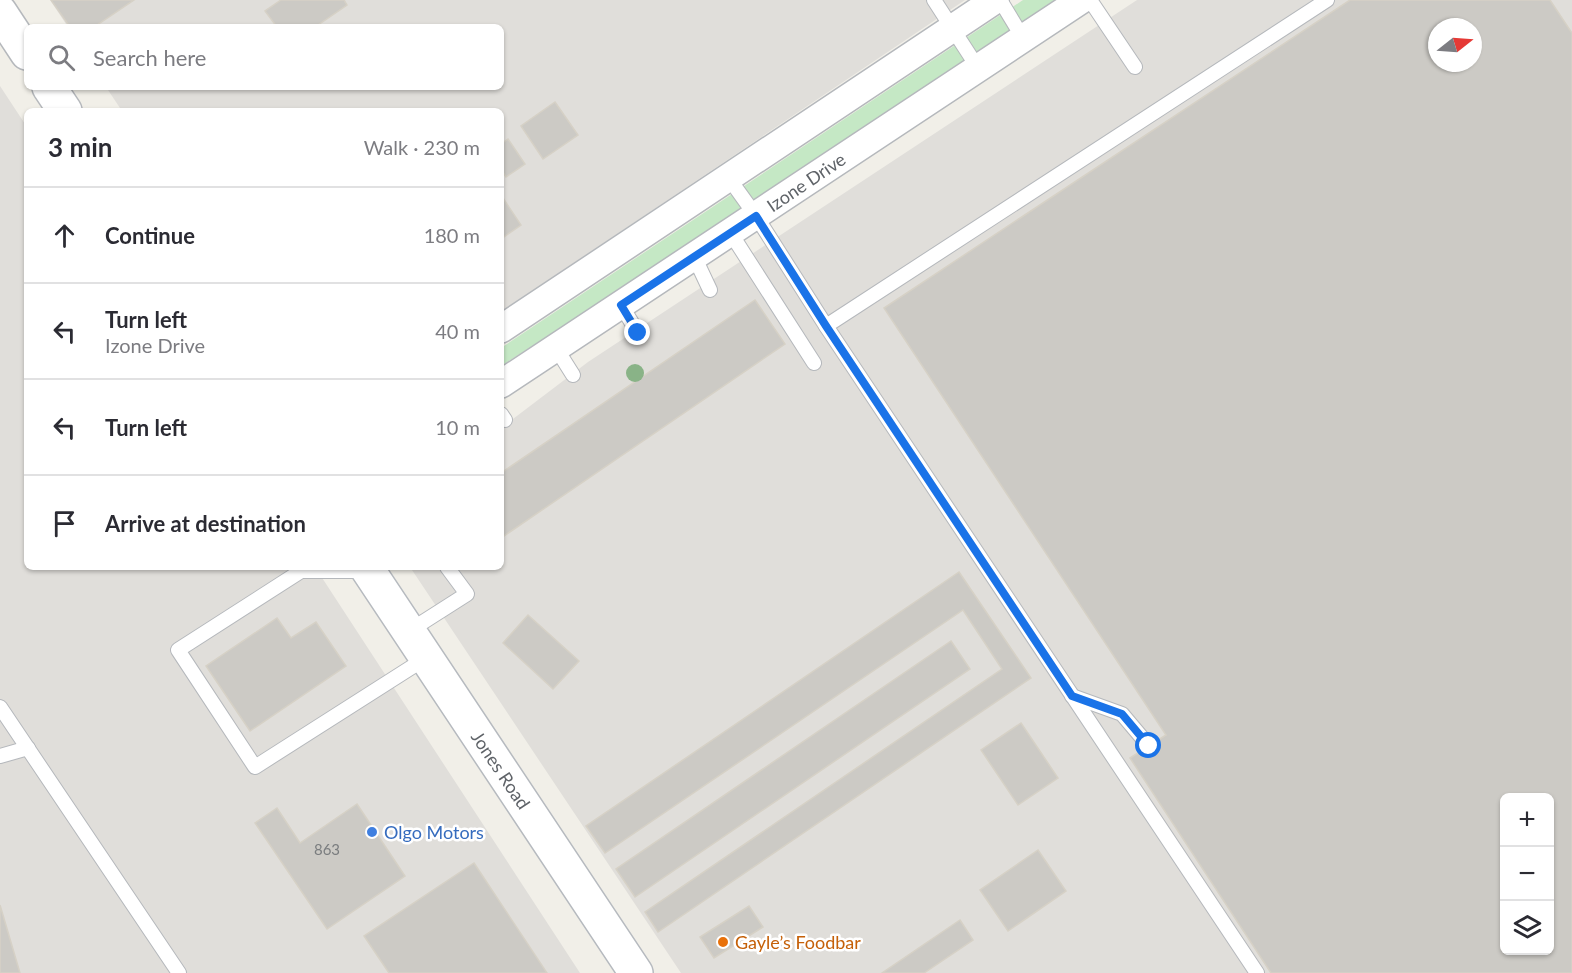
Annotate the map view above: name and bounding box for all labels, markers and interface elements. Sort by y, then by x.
north arrow [1428,18,1482,72]
search box [24,24,504,90]
icon: search [45,41,78,74]
text: Search here [93,44,206,71]
text: 3 min [48,131,112,163]
text: Walk · 230 m [364,135,480,159]
street label: Izone Drive [763,148,849,216]
icon: ahead [48,219,81,252]
text: Continue [105,222,195,249]
text: 180 m [424,223,480,247]
text: Turn left [105,306,187,333]
icon: left [48,315,81,348]
text: 40 m [435,319,480,343]
route end [624,319,650,345]
text: Izone Drive [105,333,205,357]
icon: left [48,411,81,444]
text: Turn left [105,414,187,441]
text: 10 m [435,415,480,439]
icon: arrive [48,507,81,540]
text: Arrive at destination [105,510,306,537]
street label: Jones Road [467,727,535,813]
route start [1135,732,1161,758]
map controls [1500,793,1554,955]
button: + [1500,793,1554,847]
place label: Olgo Motors [384,821,484,843]
marker: Olgo Motors [365,825,379,839]
house number: 863 [314,840,340,858]
button: − [1500,847,1554,901]
button: layers [1500,901,1554,955]
place label: Gayle’s Foodbar [735,931,861,953]
marker: Gayle’s Foodbar [716,935,730,949]

